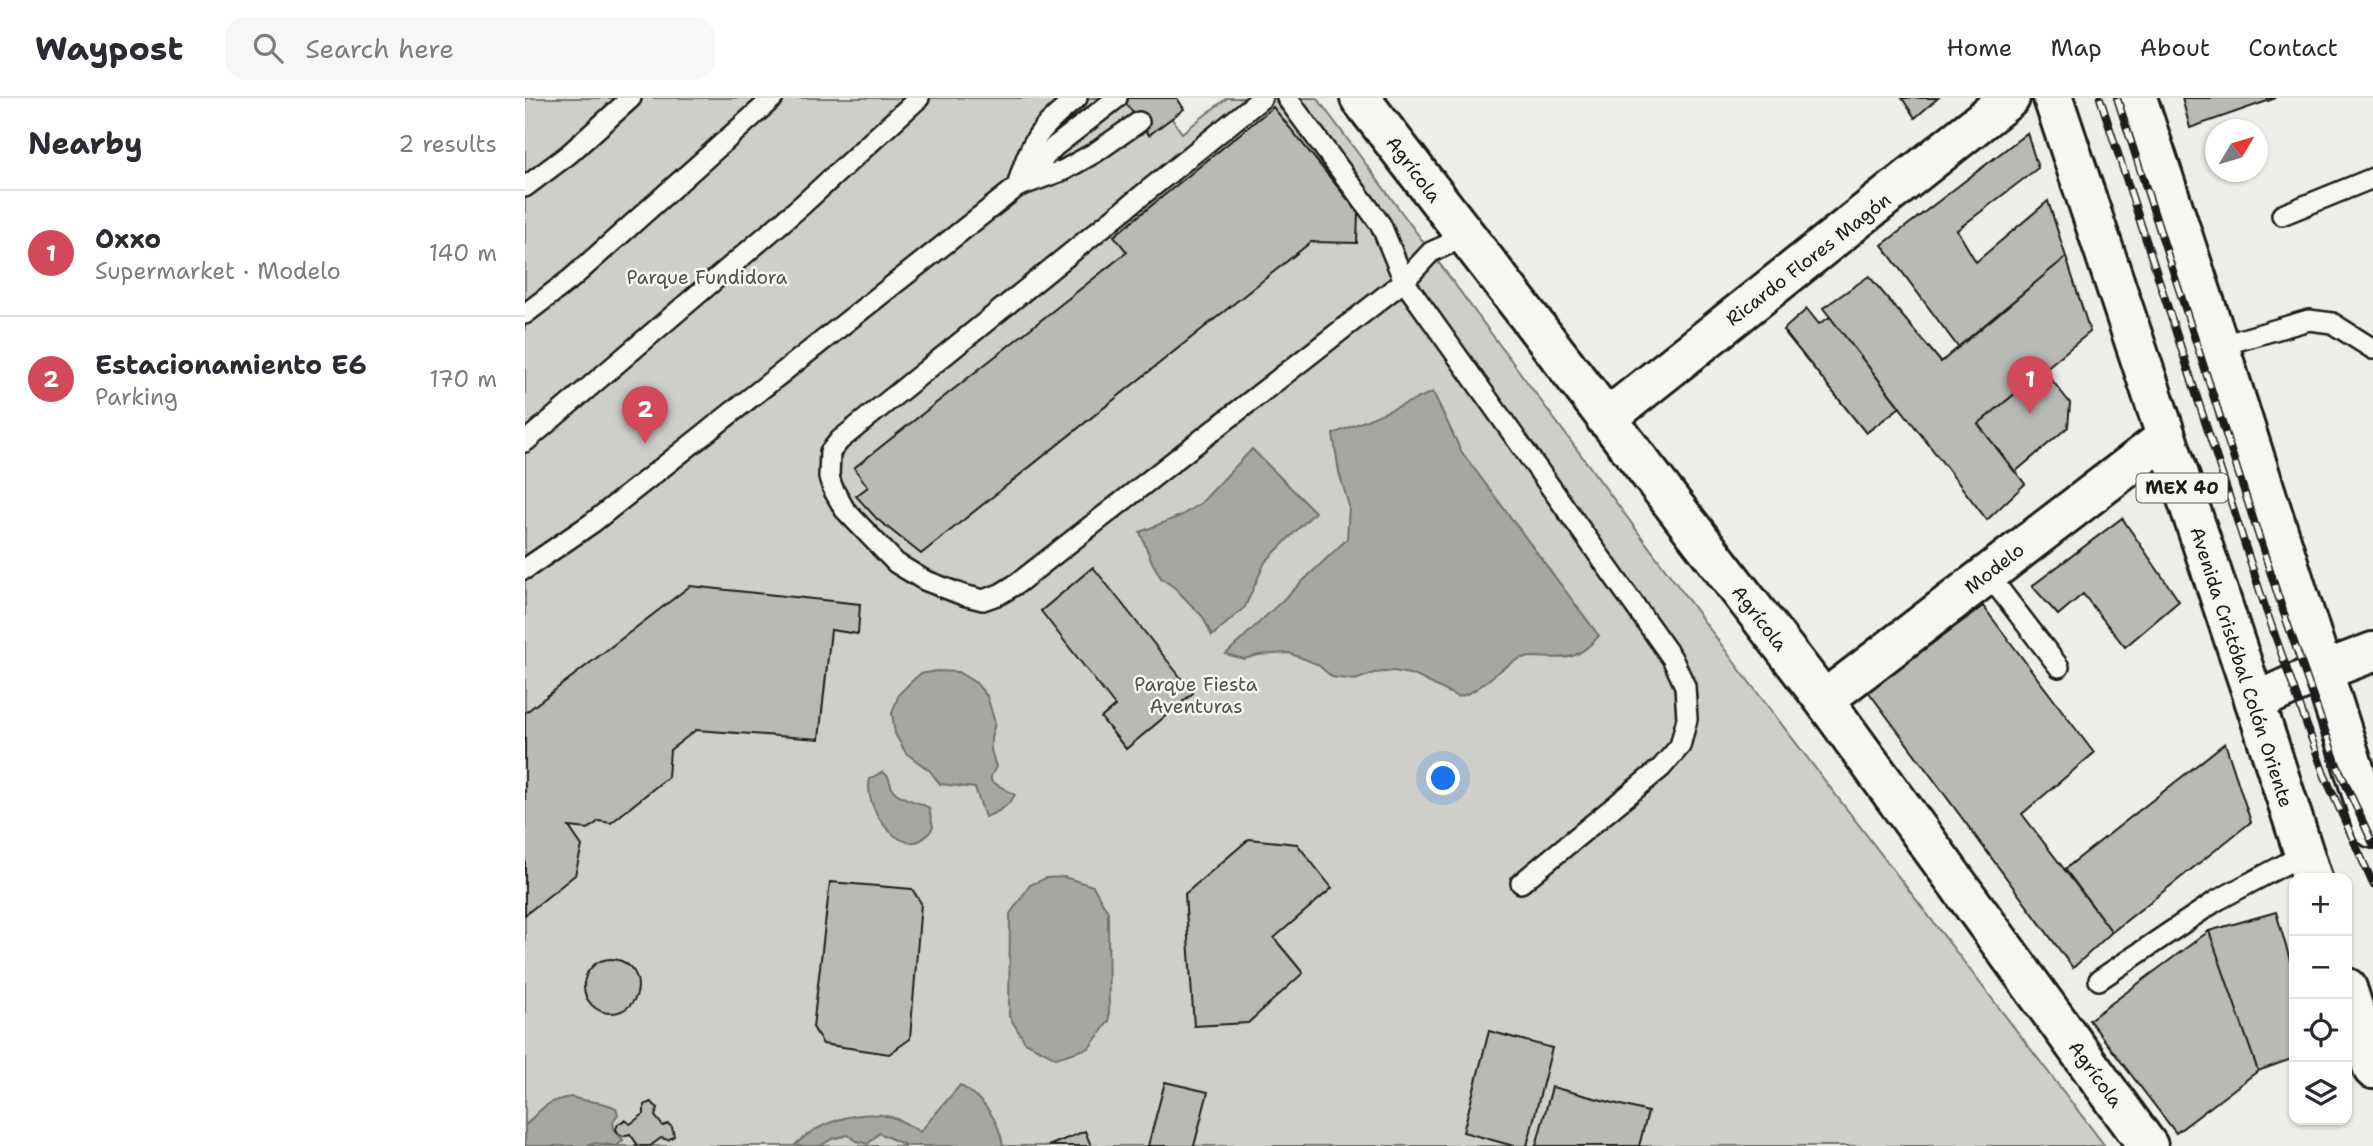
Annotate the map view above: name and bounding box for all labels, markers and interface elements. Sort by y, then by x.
search box [225,17,715,80]
text: Waypost [35,26,183,71]
icon: search [249,29,287,67]
text: Search here [305,31,454,66]
text: Home [1946,32,2012,64]
text: Map [2050,32,2102,64]
text: About [2140,32,2210,64]
text: Contact [2248,32,2338,64]
north arrow [2205,119,2268,182]
text: Nearby [28,123,143,164]
text: 2 results [398,129,497,159]
street label: Agrícola [1381,131,1447,208]
street label: Ricardo Flores Magón [1721,187,1896,332]
text: Oxxo [95,221,161,256]
text: 1 [46,238,56,268]
text: 140 m [429,238,497,268]
text: Supermarket · Modelo [95,256,341,286]
park label: Parque Fundidora [627,265,788,290]
text: Estacionamiento E6 [95,347,367,382]
pin: 1 [2007,356,2053,414]
text: 2 [43,364,59,394]
text: 170 m [429,364,497,394]
text: Parking [95,382,178,412]
pin: 2 [622,386,668,444]
road number: MEX 40 [2137,474,2227,502]
street label: Avenida Cristóbal Colón Oriente [2184,524,2299,811]
street label: Modelo [1959,537,2029,599]
street label: Agrícola [1726,580,1793,656]
park label: Parque Fiesta Aventuras [1134,672,1258,719]
your location [1426,761,1460,795]
map controls [2289,873,2352,1125]
button: + [2289,873,2352,936]
button: − [2289,936,2352,999]
button: locate [2289,999,2352,1062]
street label: Agrícola [2063,1036,2128,1113]
button: layers [2289,1062,2352,1125]

